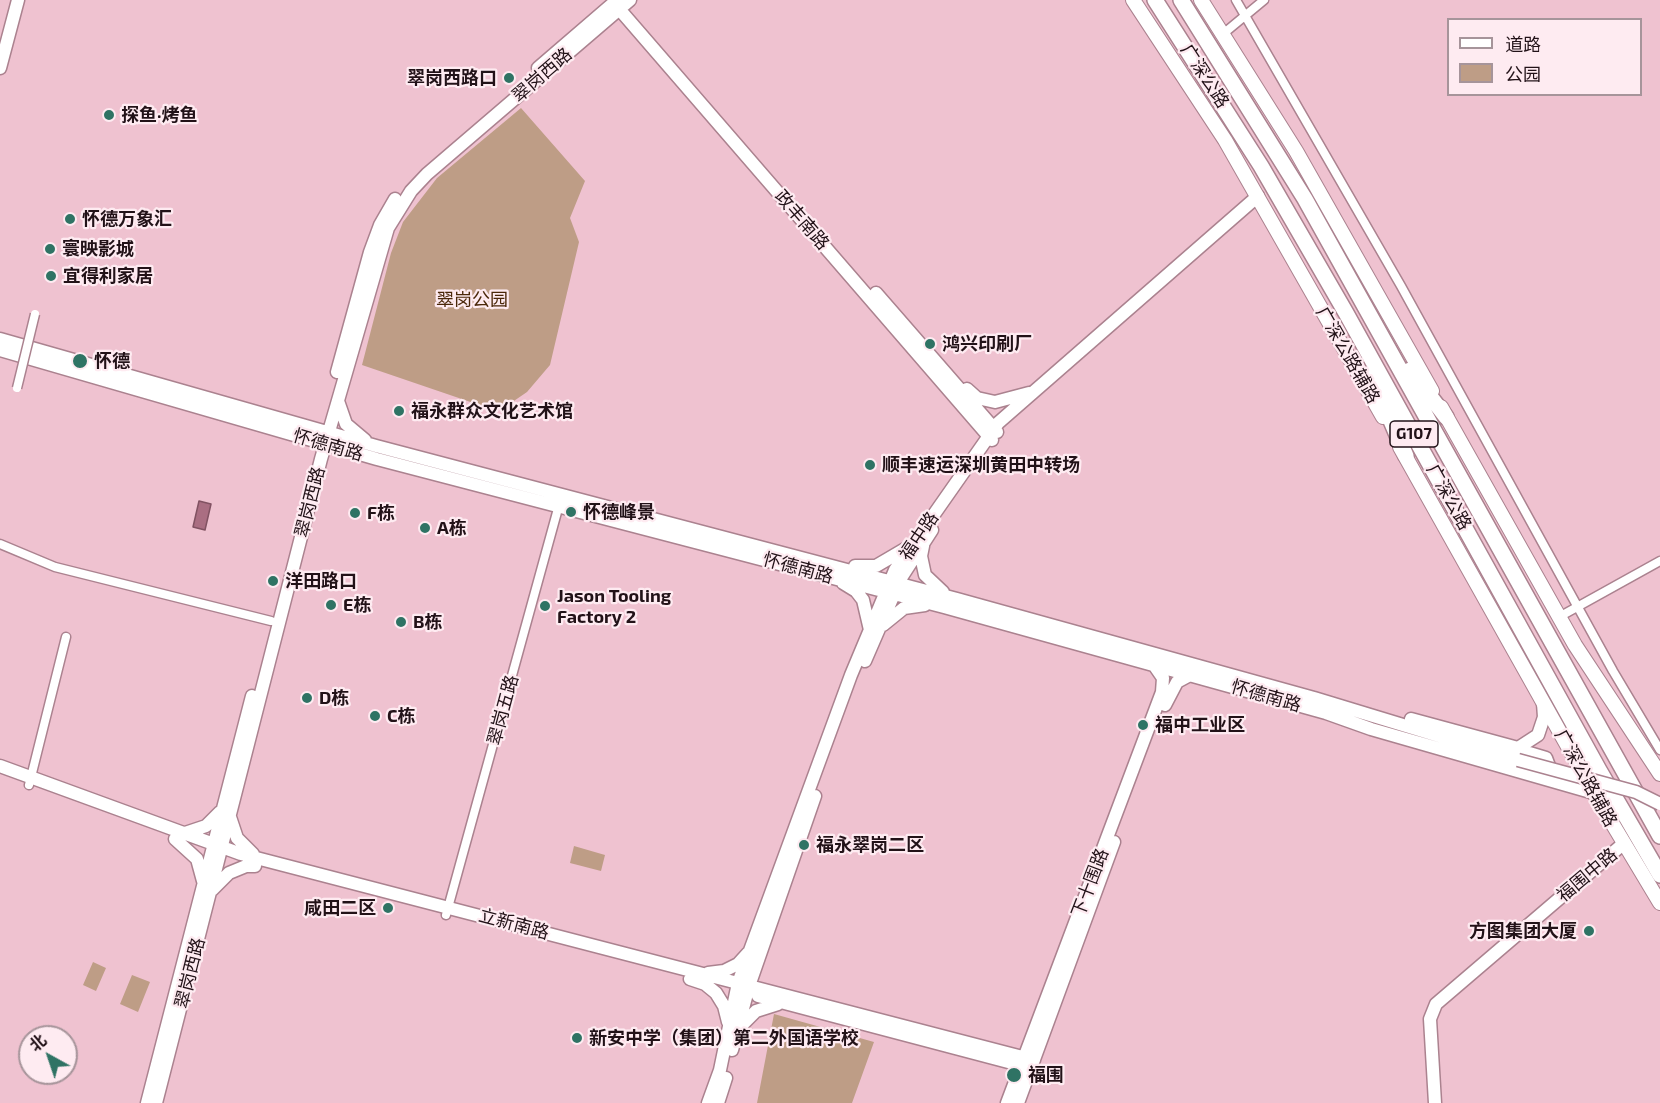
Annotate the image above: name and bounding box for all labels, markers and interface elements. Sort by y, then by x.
legend [1447,18,1642,96]
text: 道路 [1505,33,1541,55]
street label: 广深公路 [1176,40,1234,112]
street label: 翠岗西路 [508,43,576,107]
text: 公园 [1505,63,1541,85]
place label: 翠岗西路口 [407,67,497,89]
marker: 翠岗西路口 [502,71,516,85]
place label: 探鱼·烤鱼 [121,104,198,126]
marker: 探鱼·烤鱼 [102,108,116,122]
street label: 政丰南路 [770,186,834,254]
place label: 怀德万象汇 [82,208,172,230]
marker: 怀德万象汇 [63,212,77,226]
place label: 寰映影城 [62,238,134,260]
marker: 寰映影城 [43,242,57,256]
place label: 宜得利家居 [63,265,153,287]
marker: 宜得利家居 [44,269,58,283]
park label: 翠岗公园 [436,289,508,311]
street label: 广深公路辅路 [1312,303,1384,407]
place label: 鸿兴印刷厂 [942,333,1032,355]
marker: 鸿兴印刷厂 [923,337,937,351]
place label: 怀德 [94,350,130,372]
marker: 怀德 [71,352,89,370]
place label: 福永群众文化艺术馆 [411,400,573,422]
marker: 福永群众文化艺术馆 [392,404,406,418]
road number: G107 [1390,421,1438,447]
street label: 怀德南路 [290,425,366,465]
place label: 顺丰速运深圳黄田中转场 [882,454,1080,476]
marker: 顺丰速运深圳黄田中转场 [863,458,877,472]
street label: 广深公路 [1422,460,1476,534]
street label: 翠岗西路 [291,464,329,540]
place label: 怀德峰景 [583,501,655,523]
place label: F栋 [367,502,395,524]
marker: 怀德峰景 [564,505,578,519]
marker: F栋 [348,506,362,520]
street label: 福中路 [895,508,943,564]
place label: A栋 [437,517,467,539]
marker: A栋 [418,521,432,535]
street label: 怀德南路 [760,548,836,588]
place label: 洋田路口 [285,570,357,592]
marker: 洋田路口 [266,574,280,588]
place label: Jason Tooling Factory 2 [557,585,671,628]
place label: E栋 [343,594,371,616]
marker: E栋 [324,598,338,612]
marker: Jason Tooling Factory 2 [538,599,552,613]
place label: B栋 [413,611,443,633]
marker: B栋 [394,615,408,629]
street label: 翠岗五路 [483,672,523,748]
street label: 怀德南路 [1228,676,1304,716]
place label: D栋 [319,687,349,709]
marker: D栋 [300,691,314,705]
place label: C栋 [387,705,416,727]
marker: C栋 [368,709,382,723]
place label: 福中工业区 [1155,714,1245,736]
marker: 福中工业区 [1136,718,1150,732]
street label: 广深公路辅路 [1550,726,1622,830]
place label: 福永翠岗二区 [816,834,924,856]
marker: 福永翠岗二区 [797,838,811,852]
street label: 福围中路 [1552,844,1622,906]
street label: 下十围路 [1067,846,1113,920]
place label: 咸田二区 [304,897,376,919]
marker: 咸田二区 [381,901,395,915]
street label: 立新南路 [476,904,552,944]
place label: 方图集团大厦 [1469,920,1577,942]
marker: 方图集团大厦 [1582,924,1596,938]
street label: 翠岗西路 [171,935,209,1011]
north arrow [18,1025,78,1085]
place label: 新安中学（集团）第二外国语学校 [589,1027,859,1049]
text: 北 [25,1030,50,1055]
marker: 新安中学（集团）第二外国语学校 [570,1031,584,1045]
place label: 福围 [1028,1064,1064,1086]
marker: 福围 [1005,1066,1023,1084]

